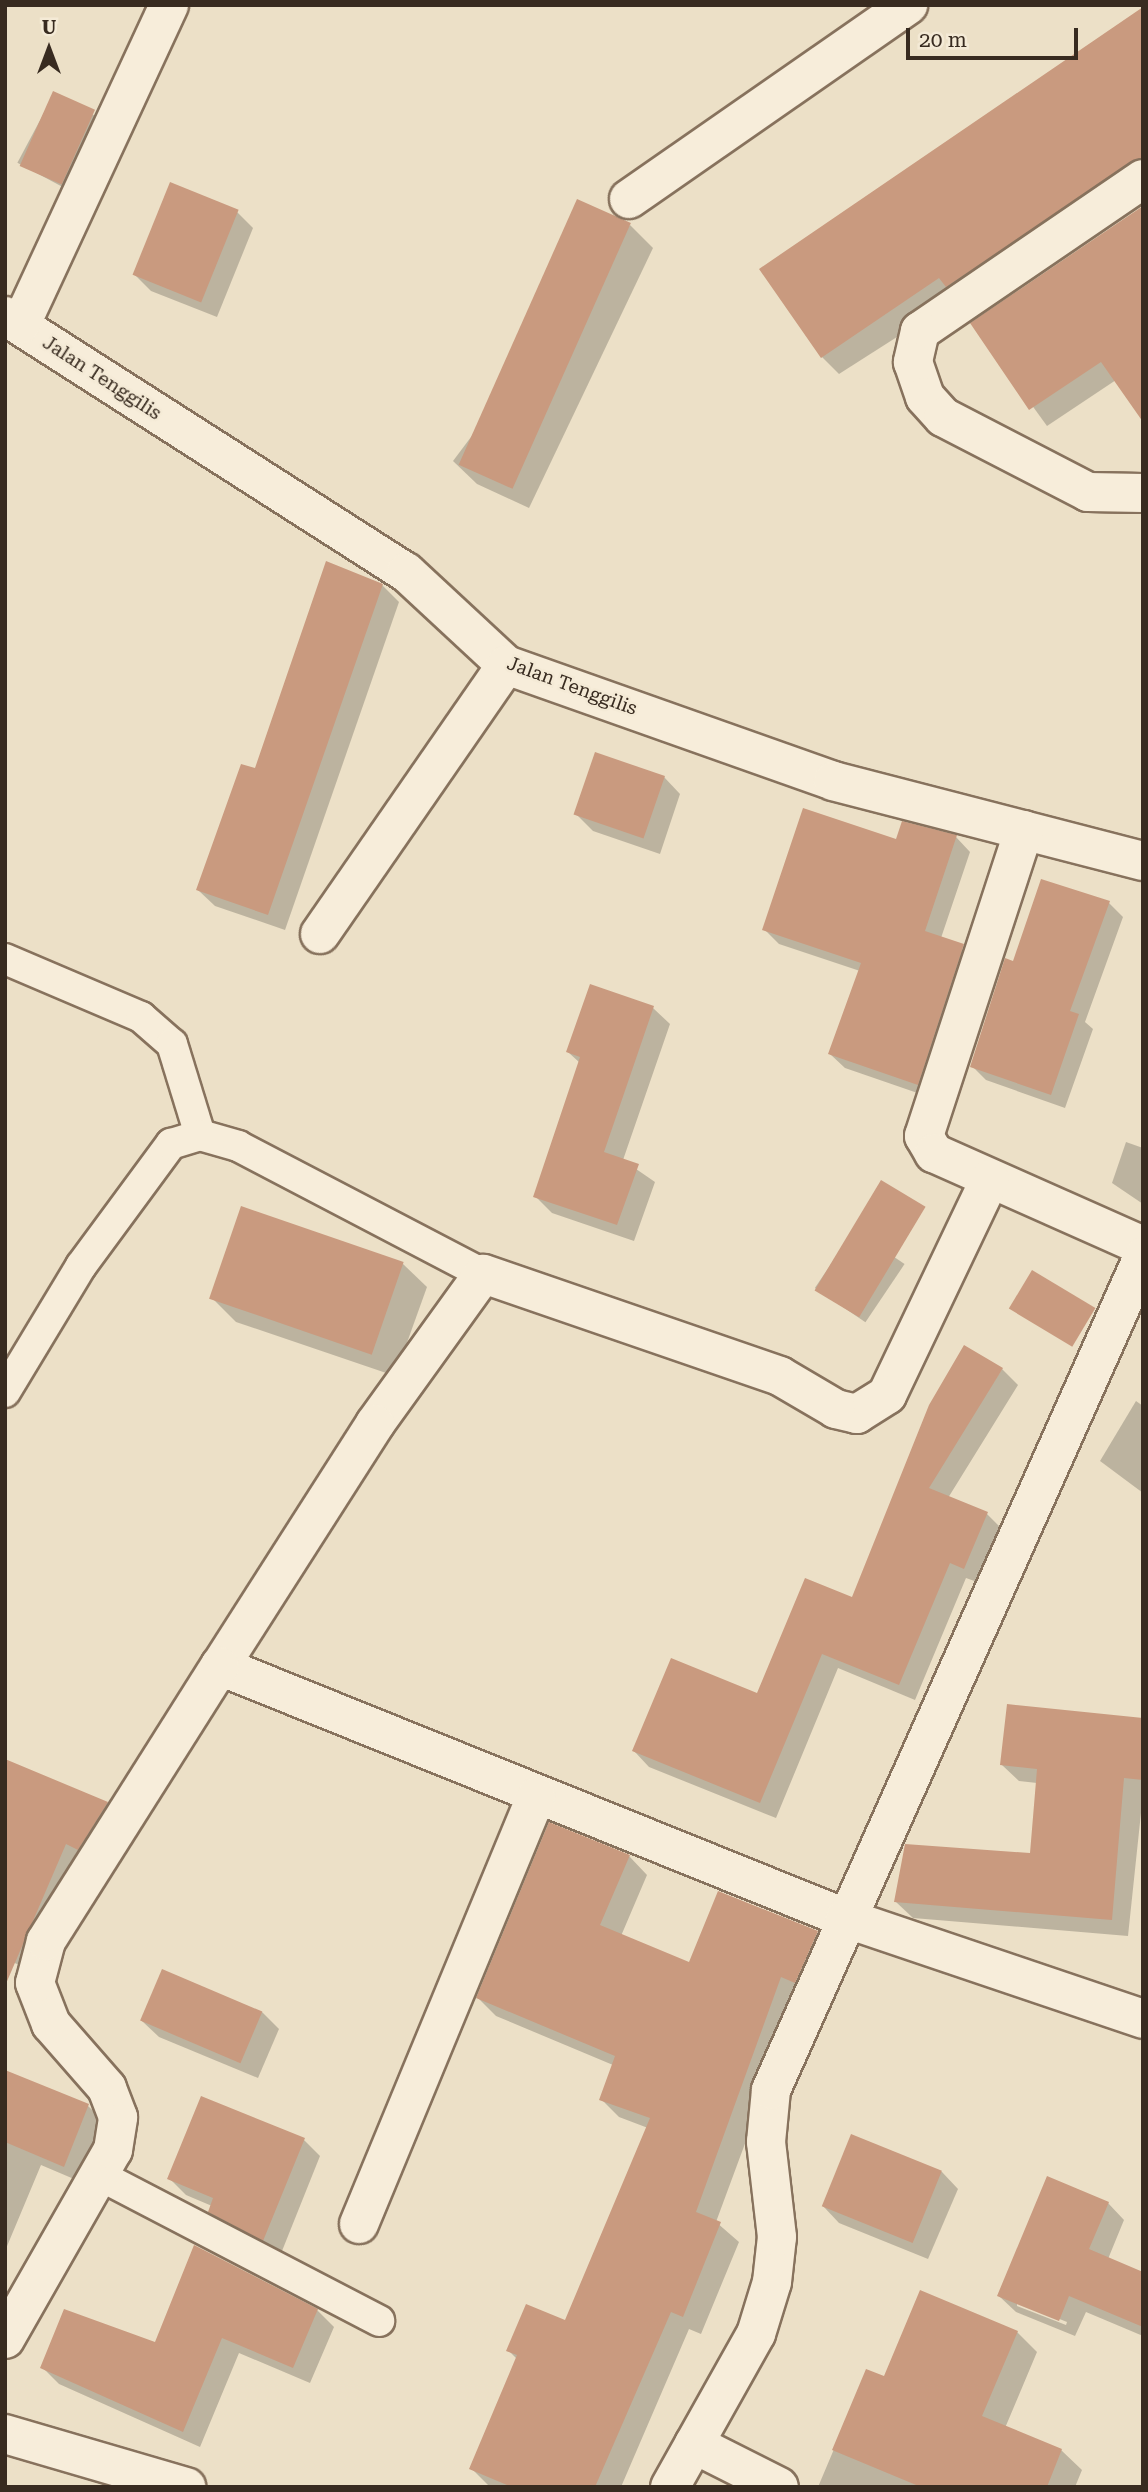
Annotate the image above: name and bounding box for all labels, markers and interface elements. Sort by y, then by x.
north arrow [14,14,84,84]
scale bar [910,14,1082,58]
text: U [42,16,56,39]
text: 20 m [919,28,967,52]
street label: Jalan Tenggilis [38,331,166,425]
street label: Jalan Tenggilis [504,652,640,720]

